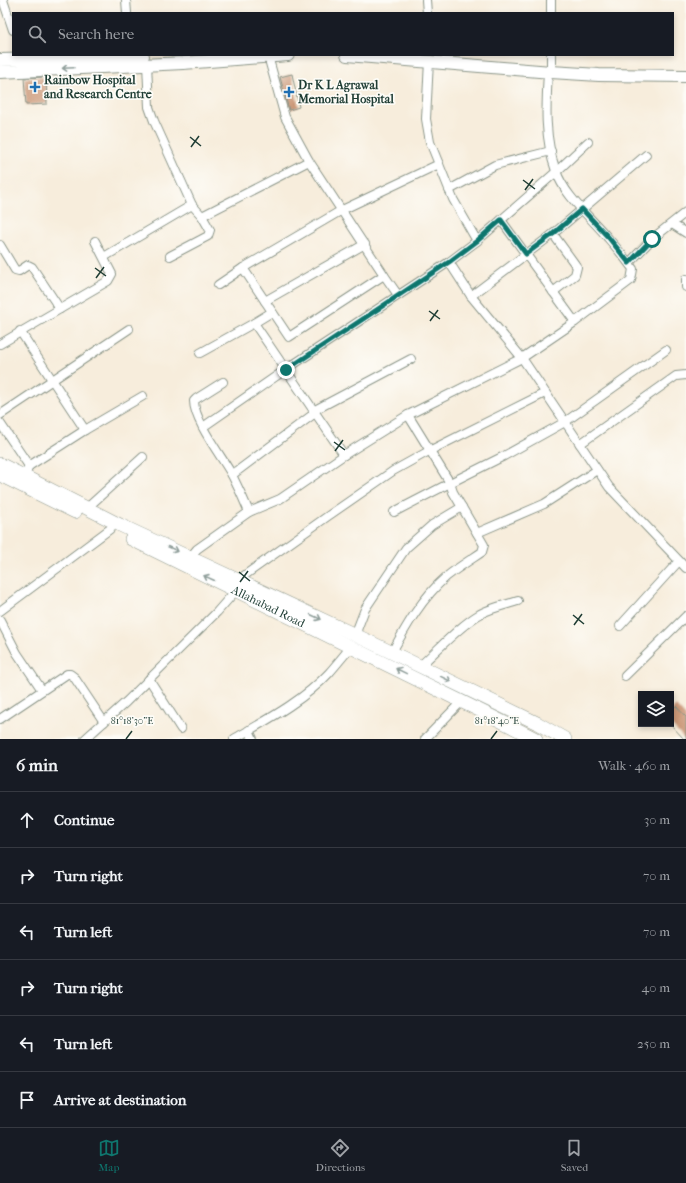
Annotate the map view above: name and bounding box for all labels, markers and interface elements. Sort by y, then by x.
search box [12,12,674,56]
icon: search [26,23,48,45]
text: Search here [58,25,134,43]
one-way arrow [62,64,75,72]
place label: Rainbow Hospital and Research Centre [44,73,152,101]
place label: Dr K L Agrawal Memorial Hospital [297,78,394,107]
marker: Rainbow Hospital and Research Centre [29,81,41,93]
marker: Dr K L Agrawal Memorial Hospital [283,86,295,98]
route start [643,230,661,248]
route end [277,361,295,379]
one-way arrow [167,546,179,553]
one-way arrow [203,574,215,581]
street label: Allahabad Road [228,582,308,631]
one-way arrow [310,613,322,621]
one-way arrow [396,667,408,675]
one-way arrow [440,676,452,683]
map controls [638,691,674,727]
button: layers [638,691,674,727]
text: 81°18'30"E [111,715,153,727]
text: 81°18'40"E [475,715,519,727]
text: 6 min [16,755,58,775]
text: Walk · 460 m [598,758,670,773]
icon: ahead [16,809,38,831]
text: Continue [54,811,114,829]
text: 30 m [644,812,670,827]
icon: right [16,865,38,887]
text: Turn right [54,867,123,885]
text: 70 m [643,868,670,883]
icon: left [16,921,38,943]
text: Turn left [54,923,112,941]
text: 70 m [643,924,670,939]
icon: right [16,977,38,999]
text: Turn right [54,979,123,997]
text: 40 m [642,980,670,995]
icon: left [16,1033,38,1055]
text: Turn left [54,1035,112,1053]
text: 250 m [637,1036,670,1051]
icon: arrive [16,1089,38,1111]
text: Arrive at destination [54,1091,186,1109]
tab: Map [98,1137,120,1174]
tab: Directions [316,1137,365,1174]
tab: Saved [561,1137,588,1174]

